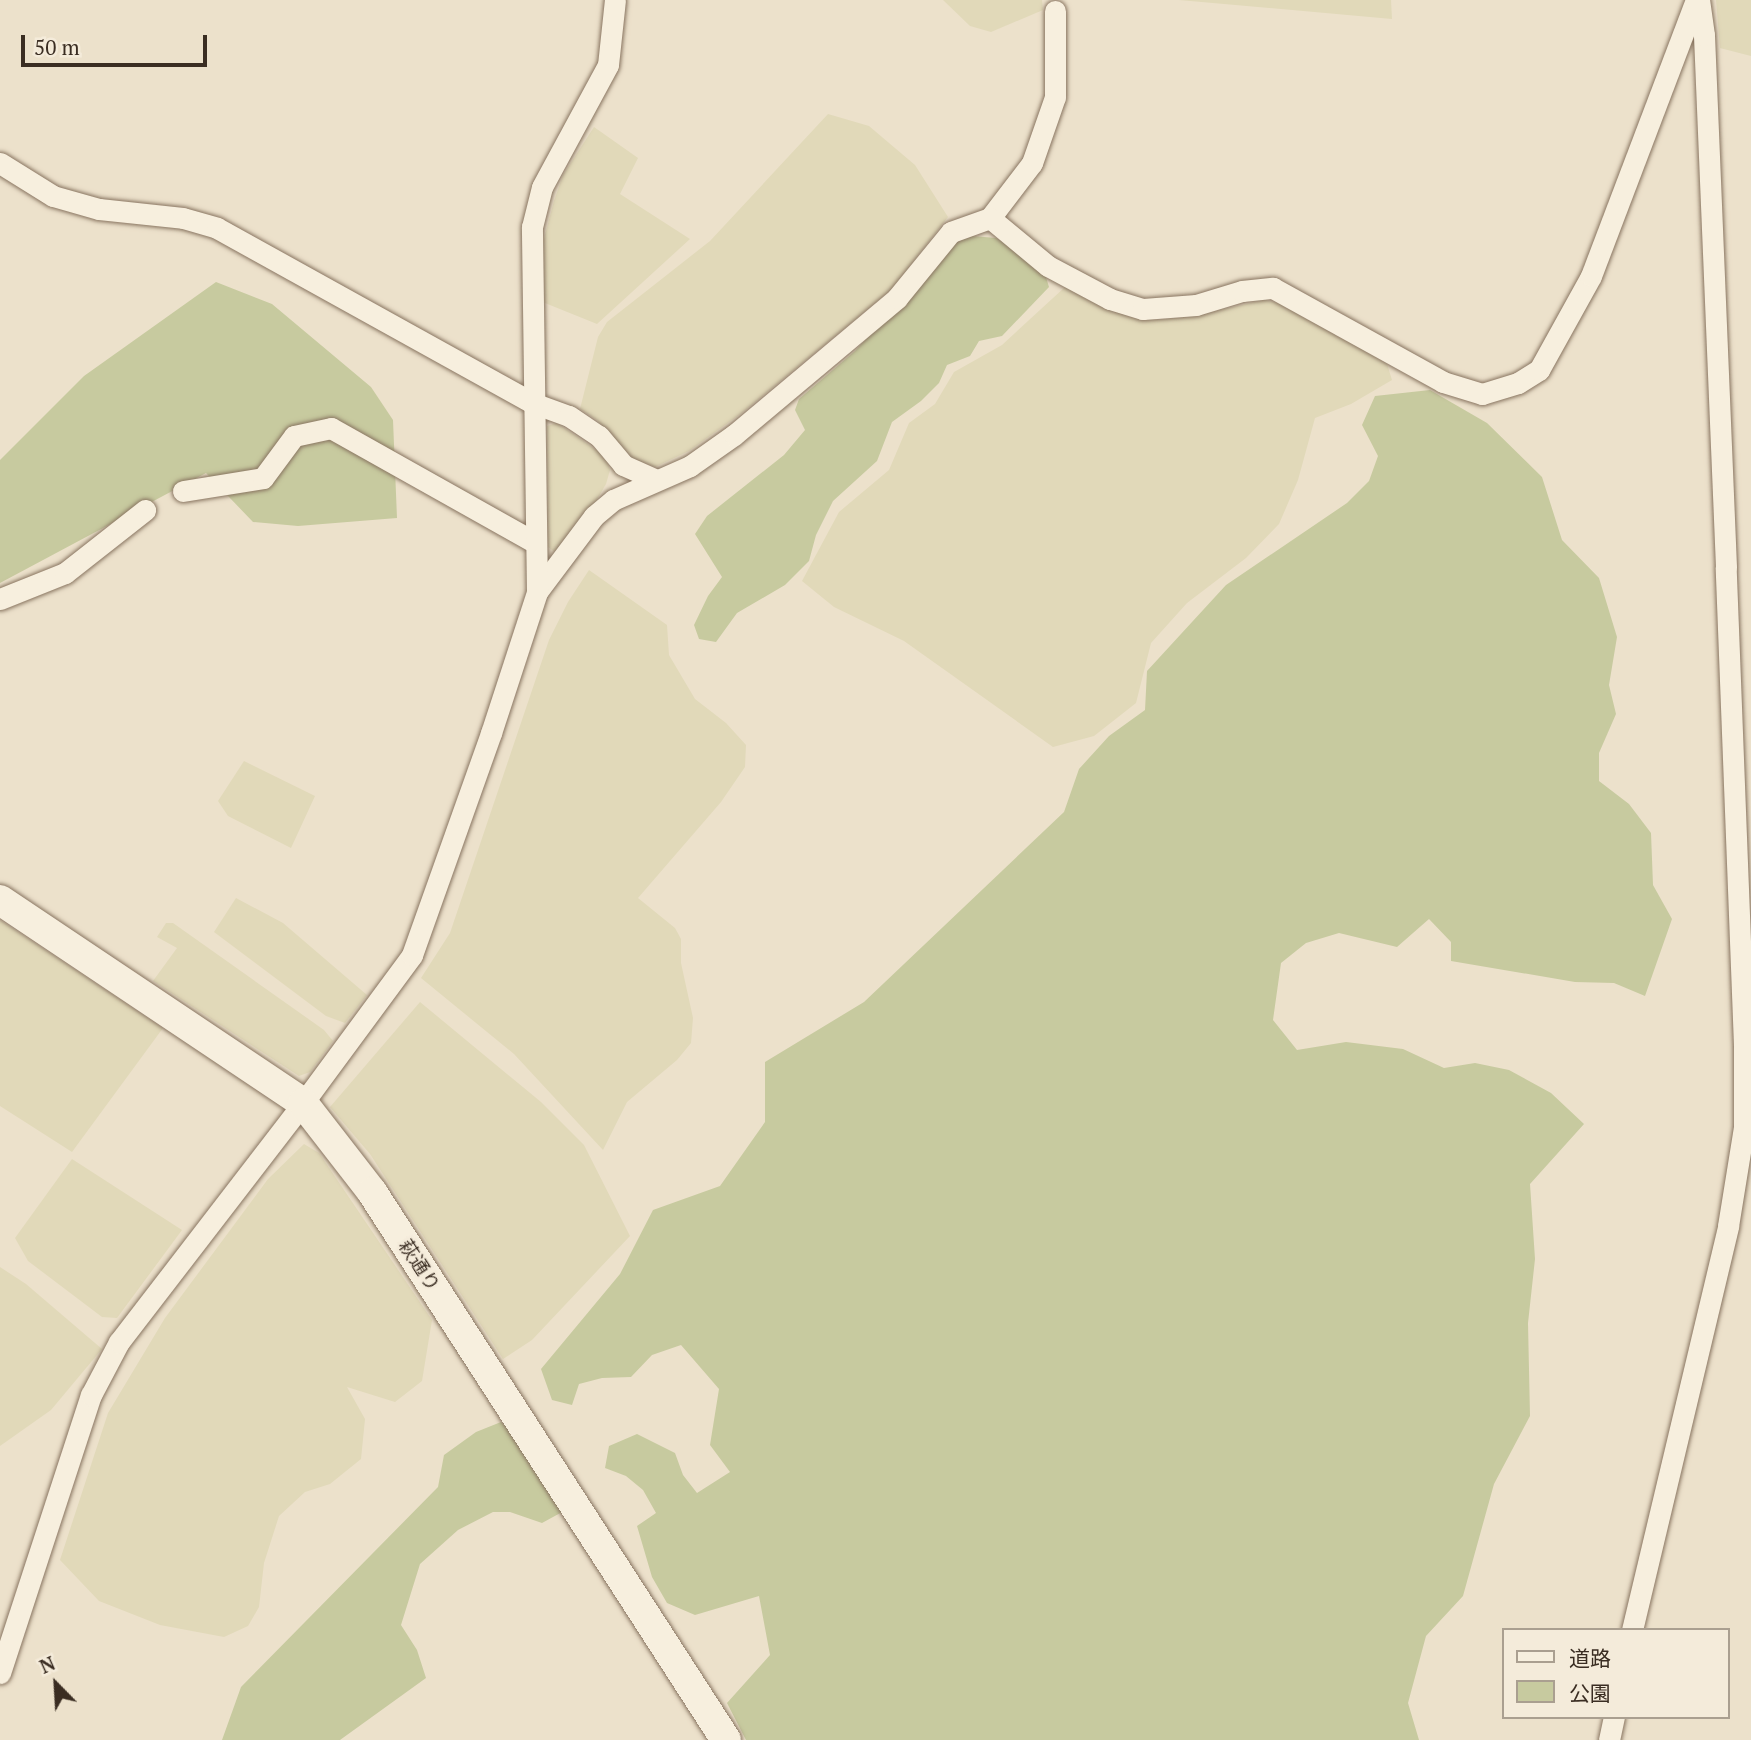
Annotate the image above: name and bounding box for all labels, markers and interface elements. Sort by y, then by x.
scale bar [24,21,210,65]
text: 50 m [34,33,80,61]
street label: 萩通り [395,1235,445,1295]
legend [1502,1628,1730,1719]
text: 道路 [1569,1644,1611,1672]
north arrow [21,1649,91,1719]
text: N [36,1650,59,1679]
text: 公園 [1569,1679,1611,1707]

